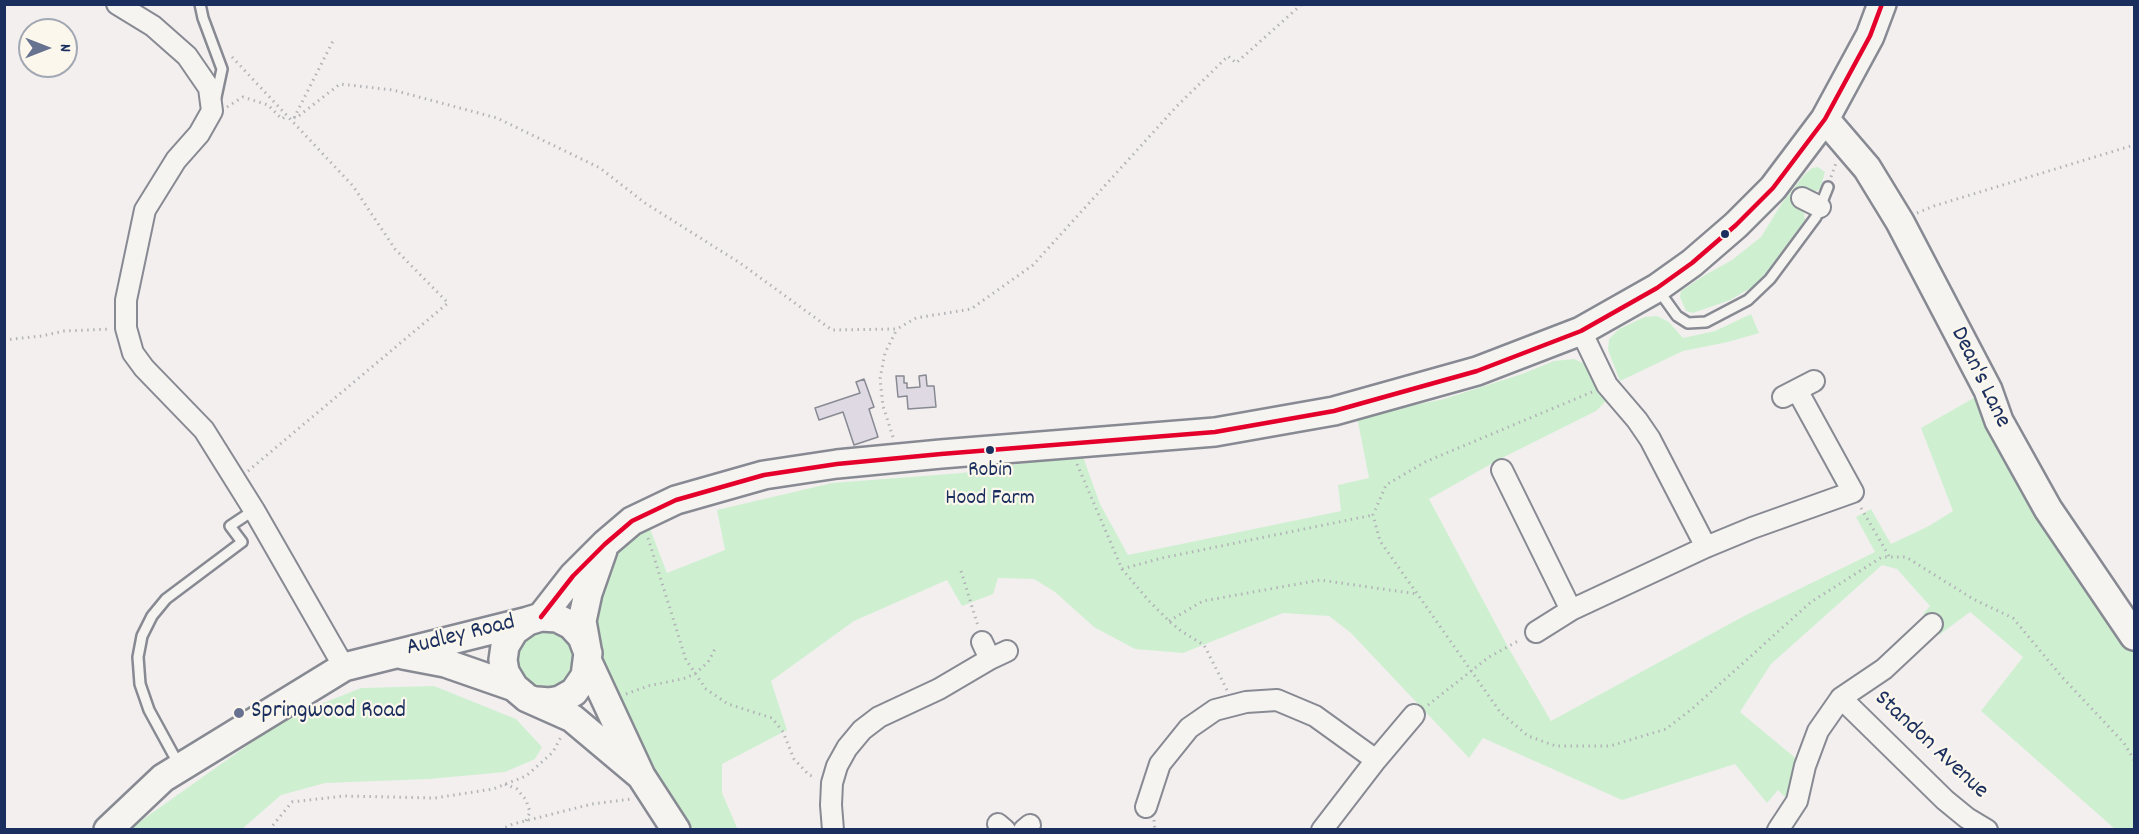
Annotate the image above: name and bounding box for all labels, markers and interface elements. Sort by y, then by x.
north arrow [18,18,78,78]
text: N [53,44,76,52]
unlabelled marker [1719,228,1731,240]
street label: Dean's Lane [1942,323,2016,433]
marker: Robin Hood Farm [984,444,996,456]
place label: Robin Hood Farm [945,459,1035,511]
street label: Audley Road [404,610,518,664]
street label: Standon Avenue [1867,686,1993,806]
place label: Springwood Road [251,699,406,727]
marker: Springwood Road [232,706,246,720]

